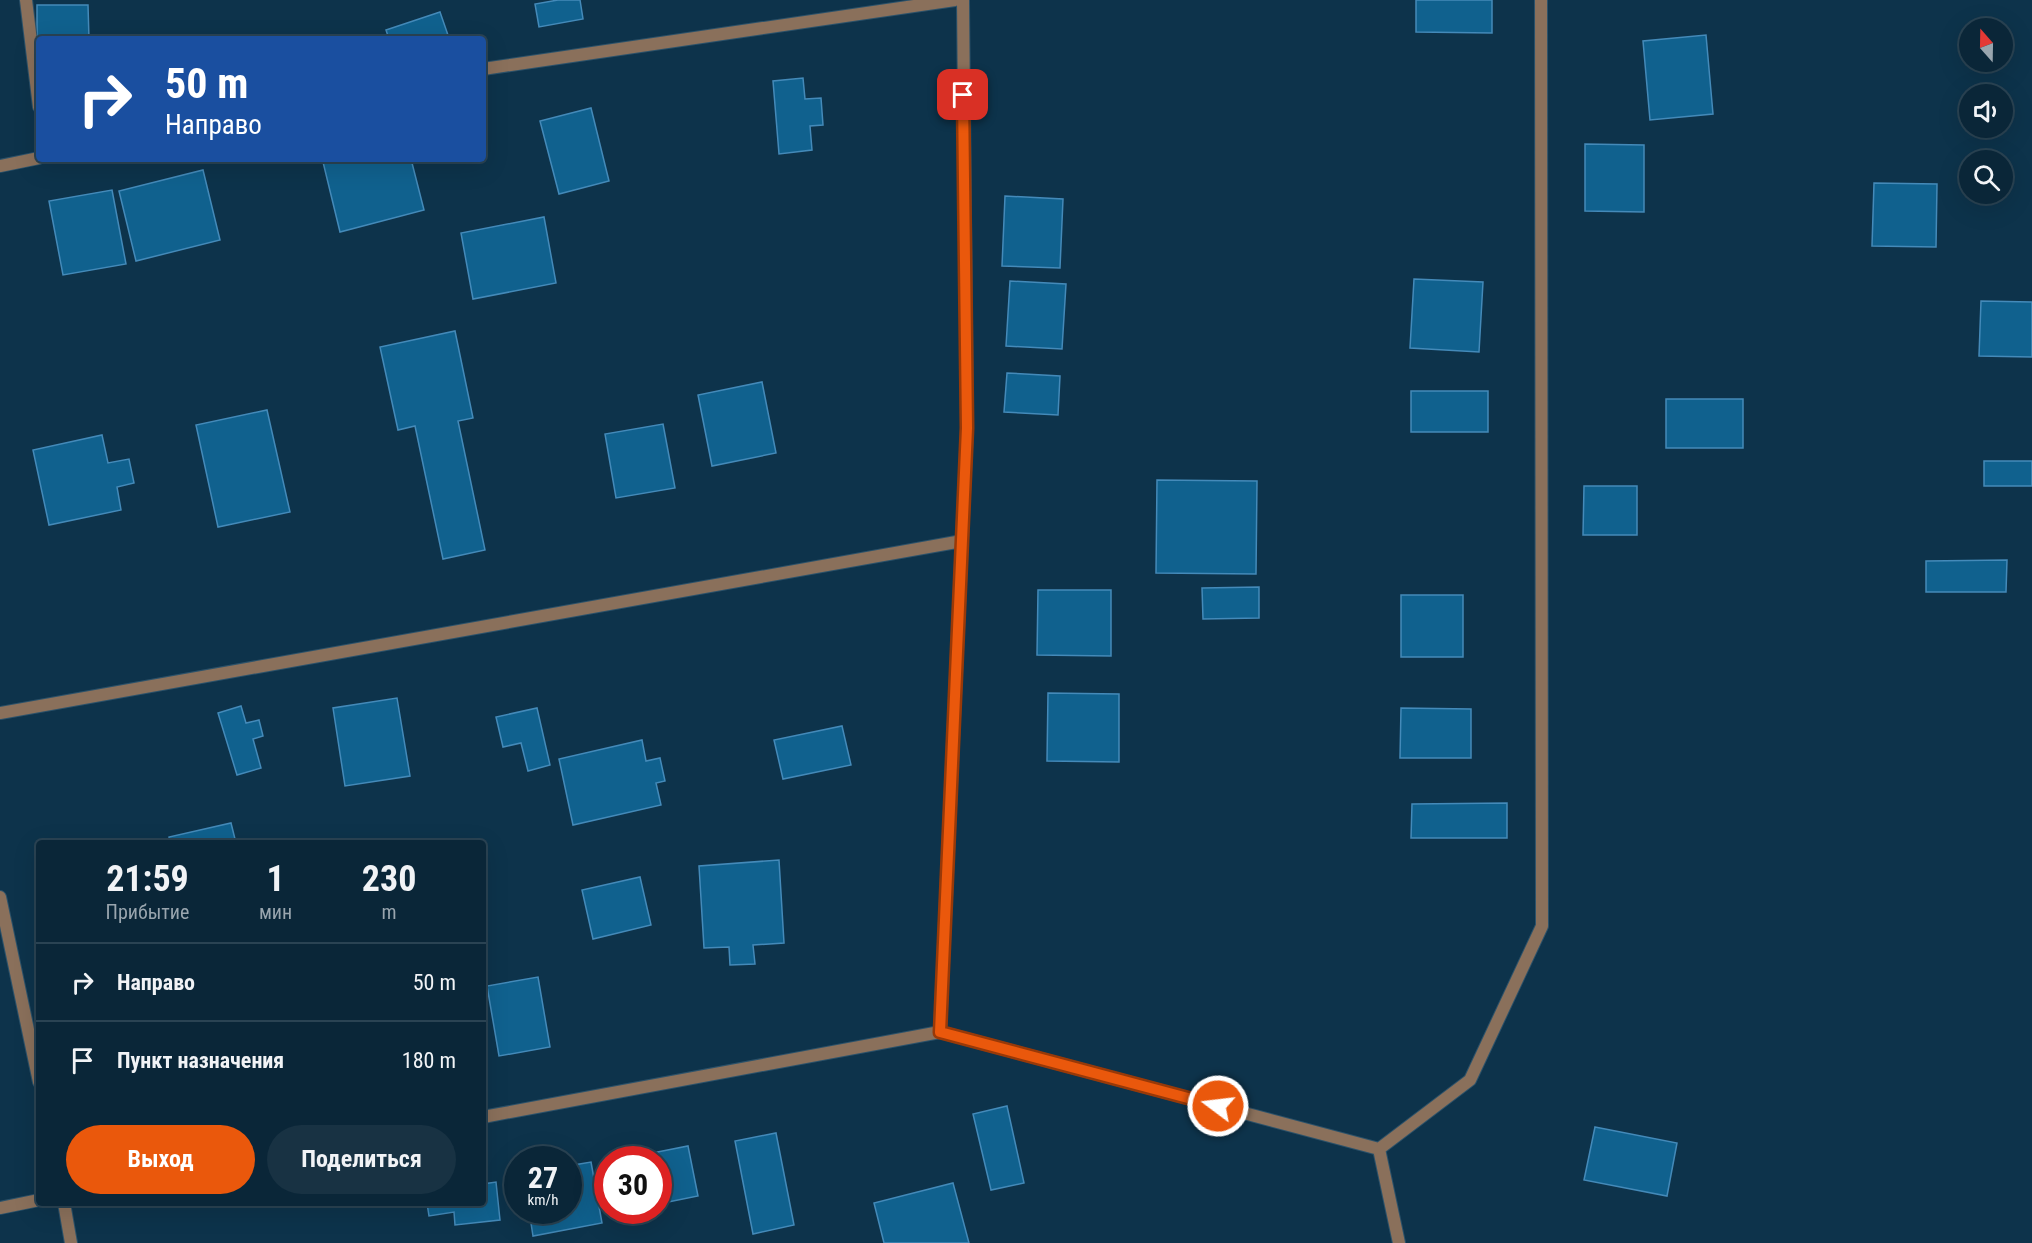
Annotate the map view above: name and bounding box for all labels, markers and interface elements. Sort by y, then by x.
north arrow [1959,18,2013,72]
map controls [1959,18,2013,204]
text: 50 m [165,59,248,108]
icon: right [66,60,144,138]
pin [937,69,988,120]
icon: arrive [946,78,979,111]
button: sound [1959,84,2013,138]
text: Направо [165,109,262,141]
button: search [1959,150,2013,204]
text: 21:59 [106,858,189,900]
text: 1 [266,858,285,900]
text: 230 [362,858,416,900]
text: Прибытие [106,900,189,924]
text: мин [259,900,292,924]
text: m [382,900,397,924]
icon: right [66,966,99,999]
text: Направо [117,970,195,995]
text: 50 m [413,970,456,995]
icon: arrive [66,1044,99,1077]
text: Пункт назначения [117,1048,284,1073]
text: 180 m [402,1048,456,1073]
position arrow [1186,1074,1250,1138]
button: Выход [66,1125,255,1194]
button: Поделиться [267,1125,456,1194]
speed limit sign: 30 [594,1146,672,1224]
text: 27 [528,1160,558,1195]
text: km/h [528,1191,558,1209]

